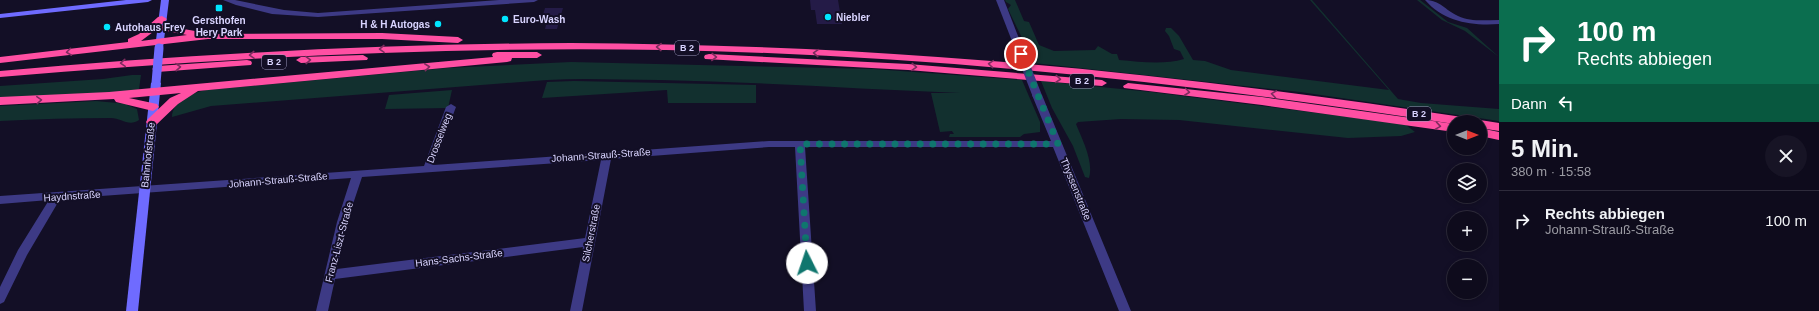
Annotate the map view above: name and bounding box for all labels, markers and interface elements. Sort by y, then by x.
marker: Gersthofen Hery Park [214,3,224,13]
marker: Niebler [823,12,833,22]
place label: Niebler [836,12,870,23]
marker: Euro-Wash [500,14,510,24]
place label: Euro-Wash [513,14,565,25]
place label: Gersthofen Hery Park [192,15,246,38]
icon: right [1511,16,1563,68]
text: 100 m [1577,16,1656,47]
place label: H & H Autogas [360,19,430,30]
marker: H & H Autogas [433,19,443,29]
marker: Autohaus Frey [102,22,112,32]
place label: Autohaus Frey [115,22,185,33]
pin [1004,37,1038,71]
road number: B 2 [675,41,699,55]
one-way arrow [656,43,662,52]
icon: arrive [1010,43,1032,65]
one-way arrow [379,45,385,53]
one-way arrow [66,47,72,56]
one-way arrow [813,48,819,57]
text: Rechts abbiegen [1577,49,1712,69]
one-way arrow [249,50,255,59]
one-way arrow [711,53,717,61]
road number: B 2 [262,55,286,69]
one-way arrow [305,56,311,64]
one-way arrow [120,59,126,68]
one-way arrow [988,60,994,69]
one-way arrow [424,62,430,71]
one-way arrow [175,63,181,72]
one-way arrow [911,63,917,72]
one-way arrow [1055,74,1061,83]
road number: B 2 [1070,74,1094,88]
one-way arrow [1184,88,1190,97]
one-way arrow [1271,90,1277,99]
icon: left [1555,92,1577,114]
one-way arrow [36,95,42,104]
text: Dann [1511,95,1547,112]
road number: B 2 [1407,107,1431,121]
street label: Drosselweg [425,112,453,164]
north arrow [1447,115,1487,155]
map controls [1447,115,1487,299]
street label: Bahnhofstraße [139,121,157,188]
one-way arrow [1435,121,1441,130]
text: 5 Min. [1511,135,1579,162]
button: close [1765,135,1807,177]
street label: Johann-Strauß-Straße [551,146,651,164]
street label: Thyssenstraße [1059,156,1094,222]
button: layers [1447,163,1487,203]
text: 380 m · 15:58 [1511,164,1591,179]
street label: Johann-Strauß-Straße [228,170,328,190]
street label: Haydnstraße [43,188,101,203]
street label: Franz-Liszt-Straße [323,200,355,283]
street label: Silcherstraße [580,203,602,263]
text: Rechts abbiegen [1545,205,1665,222]
icon: right [1511,210,1533,232]
button: + [1447,211,1487,251]
text: 100 m [1765,212,1807,229]
text: Johann-Strauß-Straße [1545,222,1674,237]
position arrow [786,242,828,284]
street label: Hans-Sachs-Straße [415,247,504,269]
button: − [1447,259,1487,299]

